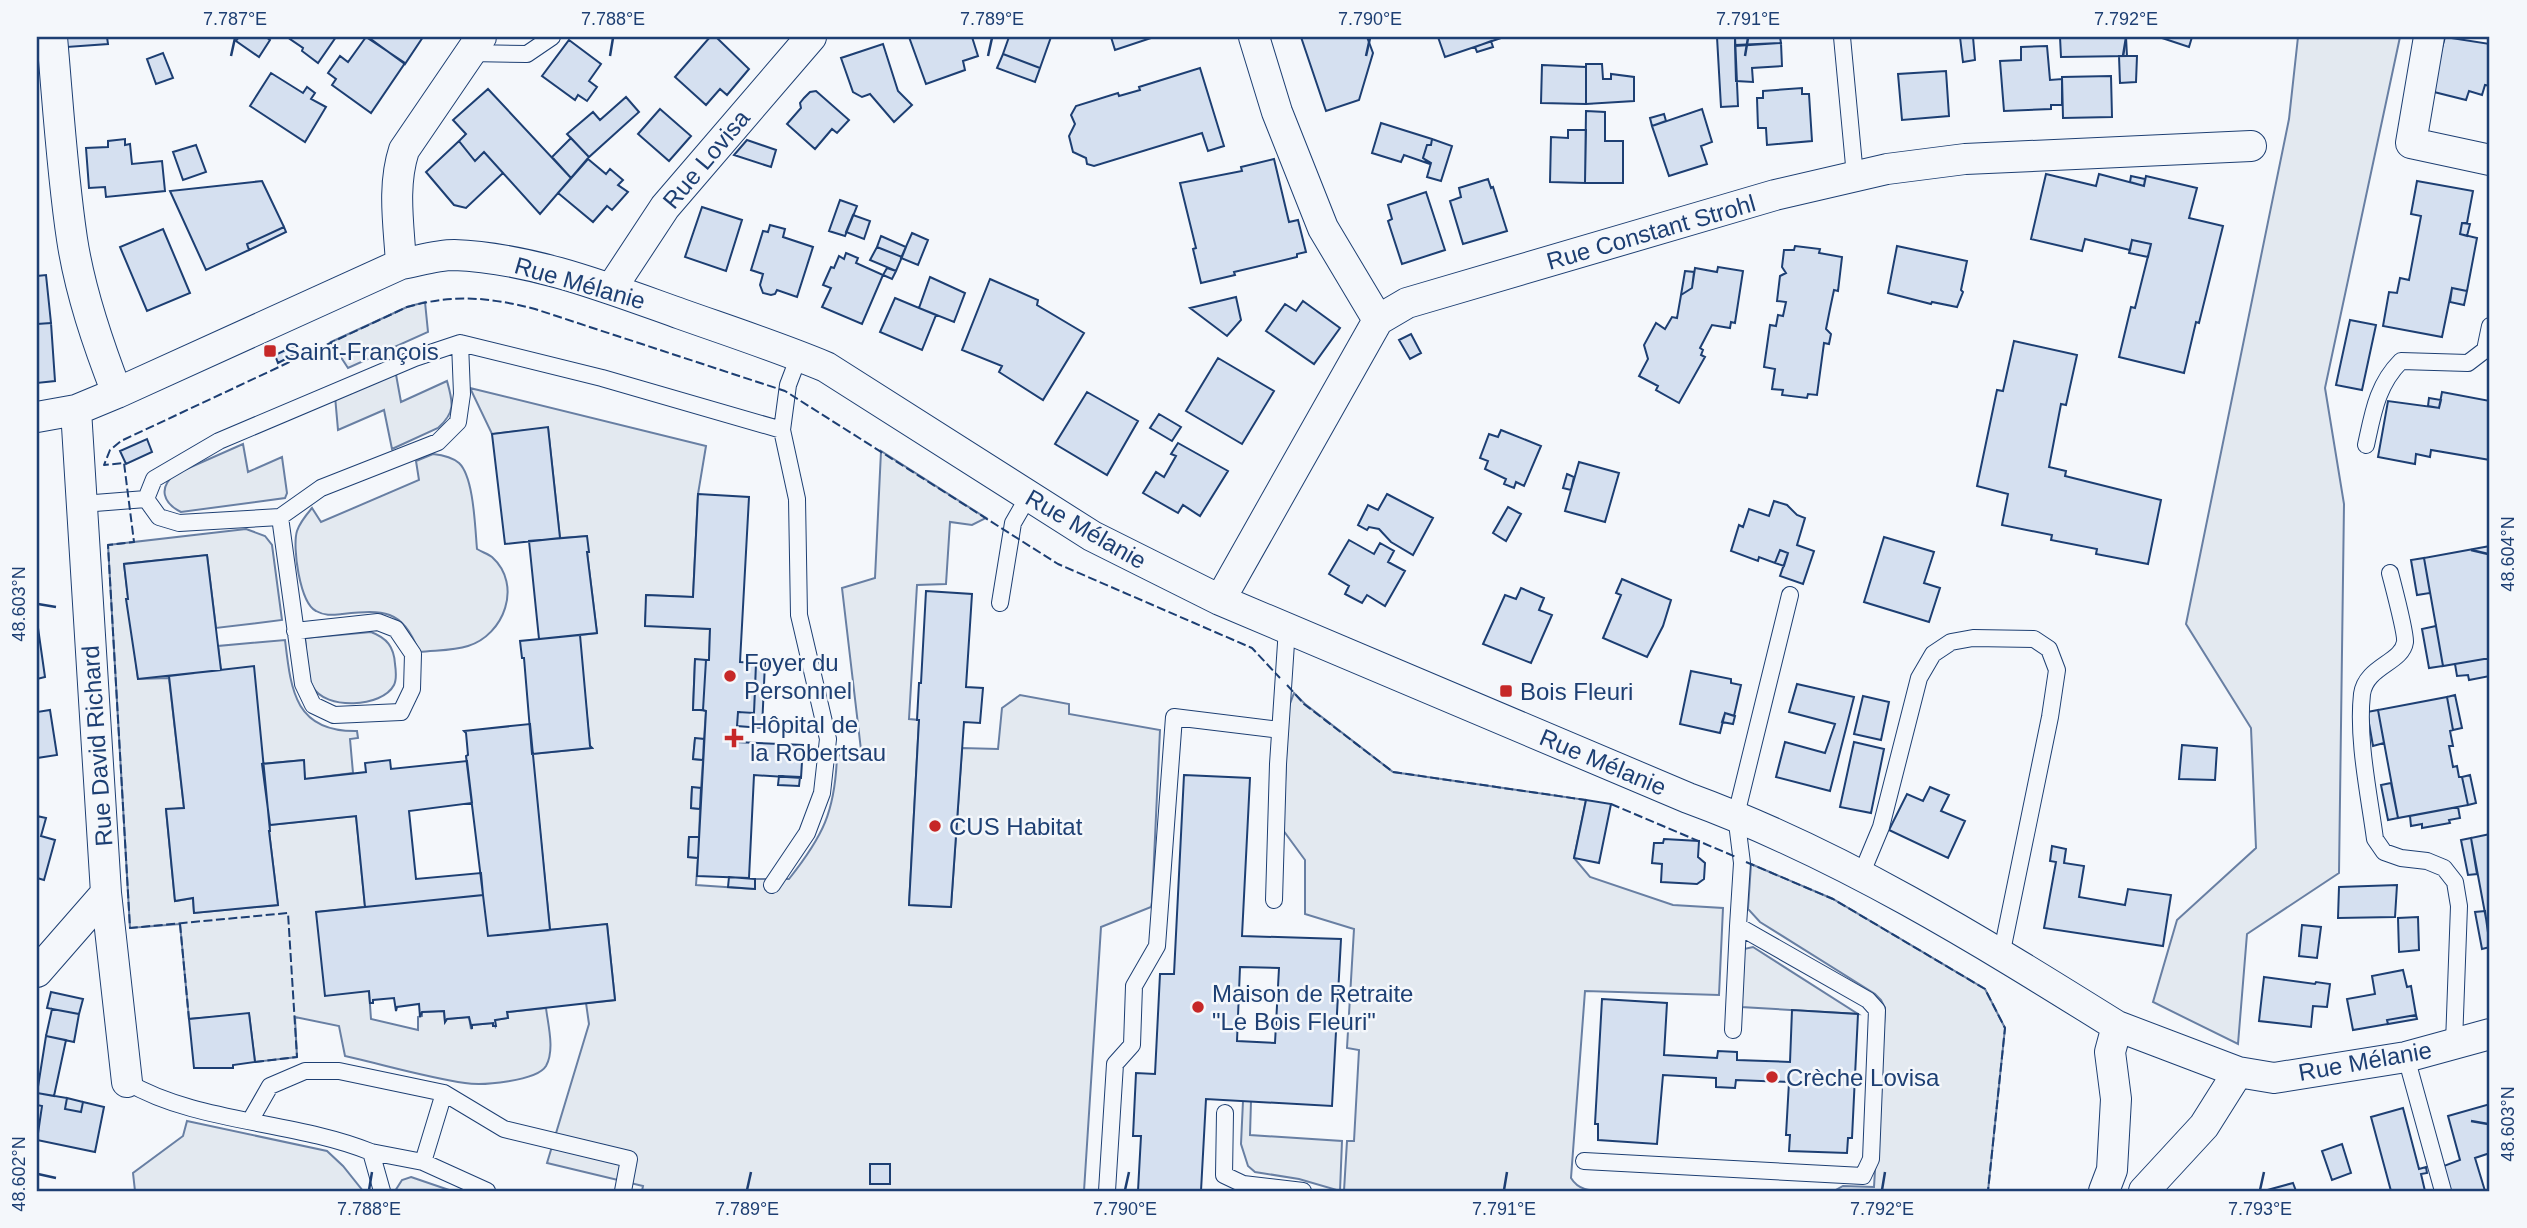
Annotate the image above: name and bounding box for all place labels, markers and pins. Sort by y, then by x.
place label: Saint-François [284,338,439,365]
marker: Saint-François [262,343,278,359]
place label: Foyer du Personnel [744,649,852,704]
marker: Foyer du Personnel [722,668,738,684]
place label: Bois Fleuri [1520,678,1633,705]
marker: Bois Fleuri [1498,683,1514,699]
place label: Hôpital de la Robertsau [750,711,886,766]
marker: Hôpital de la Robertsau [724,728,744,748]
place label: CUS Habitat [949,813,1083,840]
marker: CUS Habitat [927,818,943,834]
place label: Maison de Retraite "Le Bois Fleuri" [1212,980,1413,1035]
marker: Maison de Retraite "Le Bois Fleuri" [1190,999,1206,1015]
place label: Crèche Lovisa [1786,1064,1940,1091]
marker: Crèche Lovisa [1764,1069,1780,1085]

